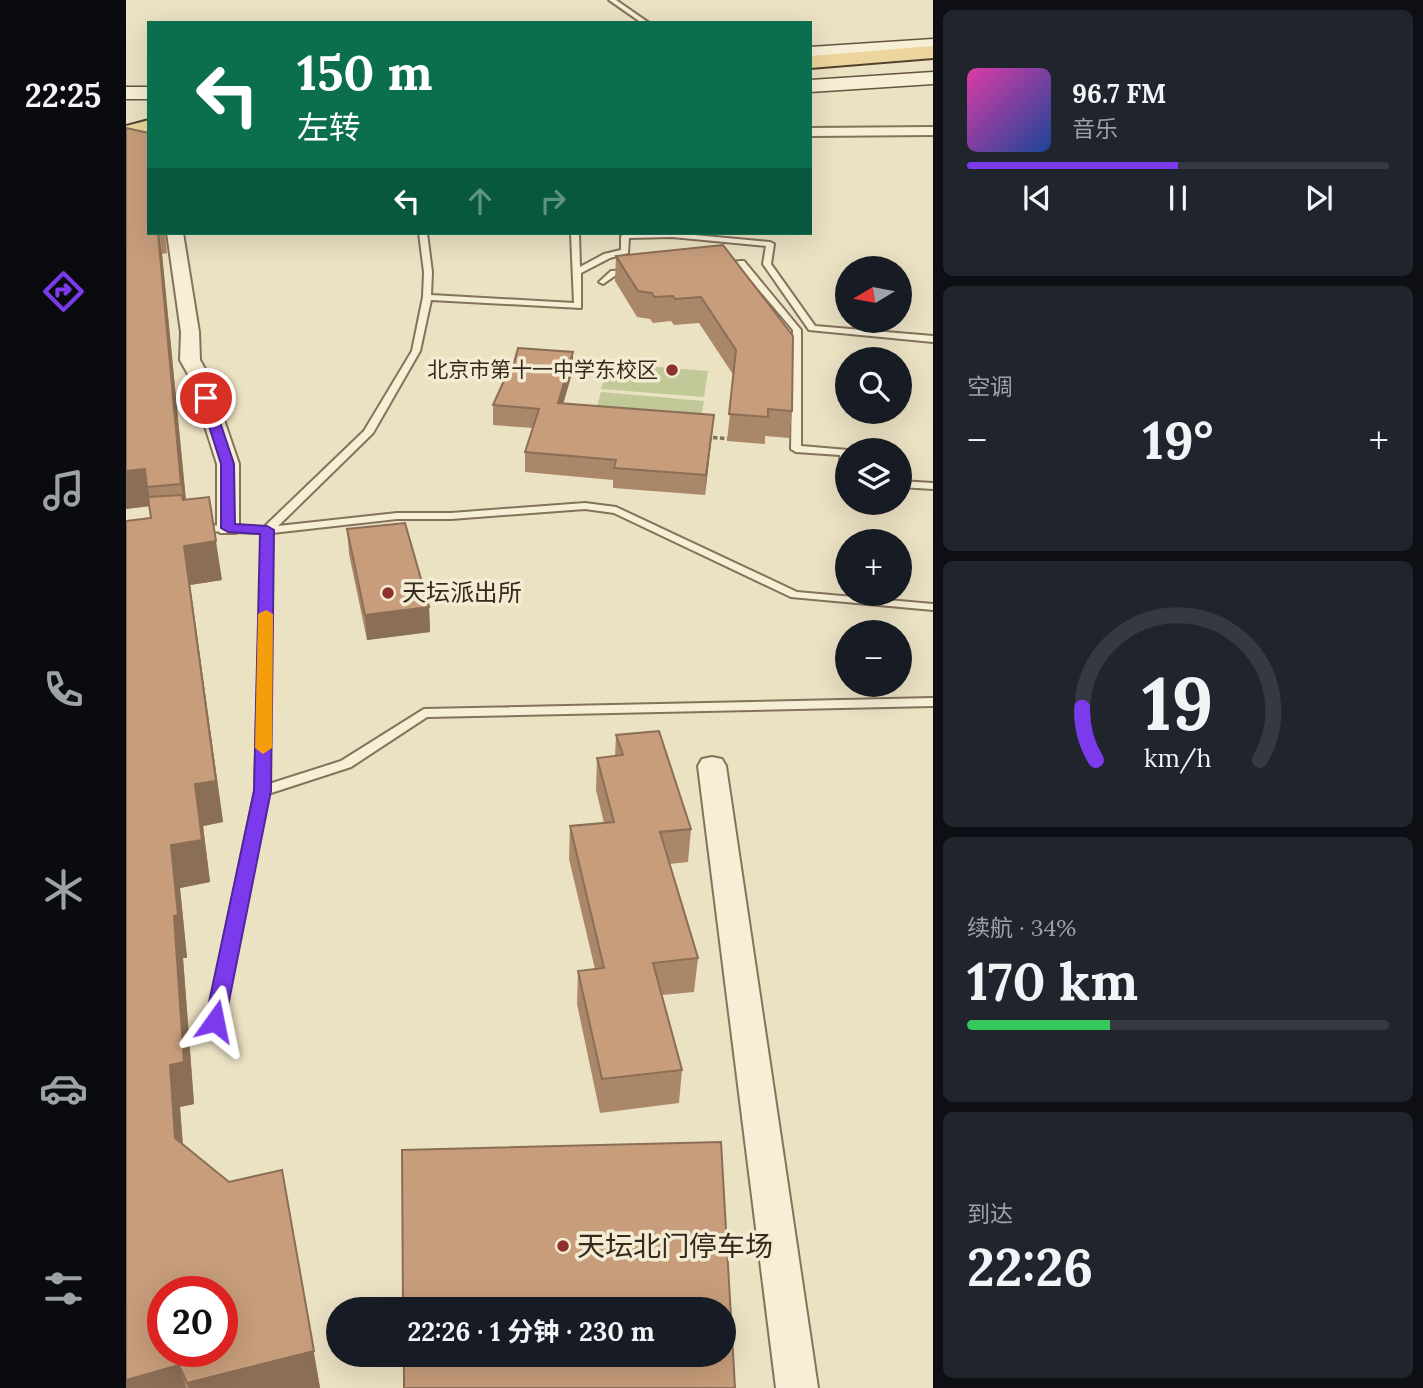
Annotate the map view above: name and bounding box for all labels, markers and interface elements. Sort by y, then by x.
text: 150 m [297,41,433,103]
icon: left [182,49,273,140]
text: 22:25 [25,75,101,116]
text: 96.7 FM [1072,77,1166,110]
text: 左转 [297,107,361,148]
text: 音乐 [1072,114,1118,143]
icon: previous [1018,179,1056,217]
icon: pause [1159,179,1197,217]
icon: next [1300,179,1338,217]
icon: left [388,182,426,220]
icon: ahead [461,182,499,220]
icon: right [534,182,572,220]
north arrow [835,256,912,332]
map controls [835,256,912,697]
icon: directions [39,267,88,316]
button: search [835,347,912,424]
place label: 北京市第十一中学东校区 [427,356,658,383]
marker: 北京市第十一中学东校区 [664,362,680,378]
pin [176,368,236,428]
text: 空调 [967,372,1013,401]
icon: arrive [187,379,225,417]
text: 19° [1143,407,1213,473]
text: − [967,416,987,464]
text: + [1369,416,1389,464]
button: layers [835,438,912,515]
icon: music [39,466,88,515]
button: + [835,529,912,606]
place label: 天坛派出所 [402,577,522,608]
marker: 天坛派出所 [380,585,396,601]
button: − [835,620,912,697]
text: 19 [1142,657,1214,750]
icon: phone [39,665,88,714]
text: km/h [1144,742,1212,774]
icon: climate [39,865,88,914]
text: 续航 · 34% [967,913,1076,942]
text: 170 km [967,948,1138,1014]
position arrow [178,984,252,1058]
icon: car [39,1064,88,1113]
text: 到达 [967,1199,1013,1228]
place label: 天坛北门停车场 [577,1228,773,1264]
text: 22:26 [967,1234,1093,1300]
marker: 天坛北门停车场 [555,1238,571,1254]
icon: filters [39,1264,88,1313]
speed limit sign: 20 [147,1276,238,1367]
text: 22:26 · 1 分钟 · 230 m [407,1315,655,1348]

